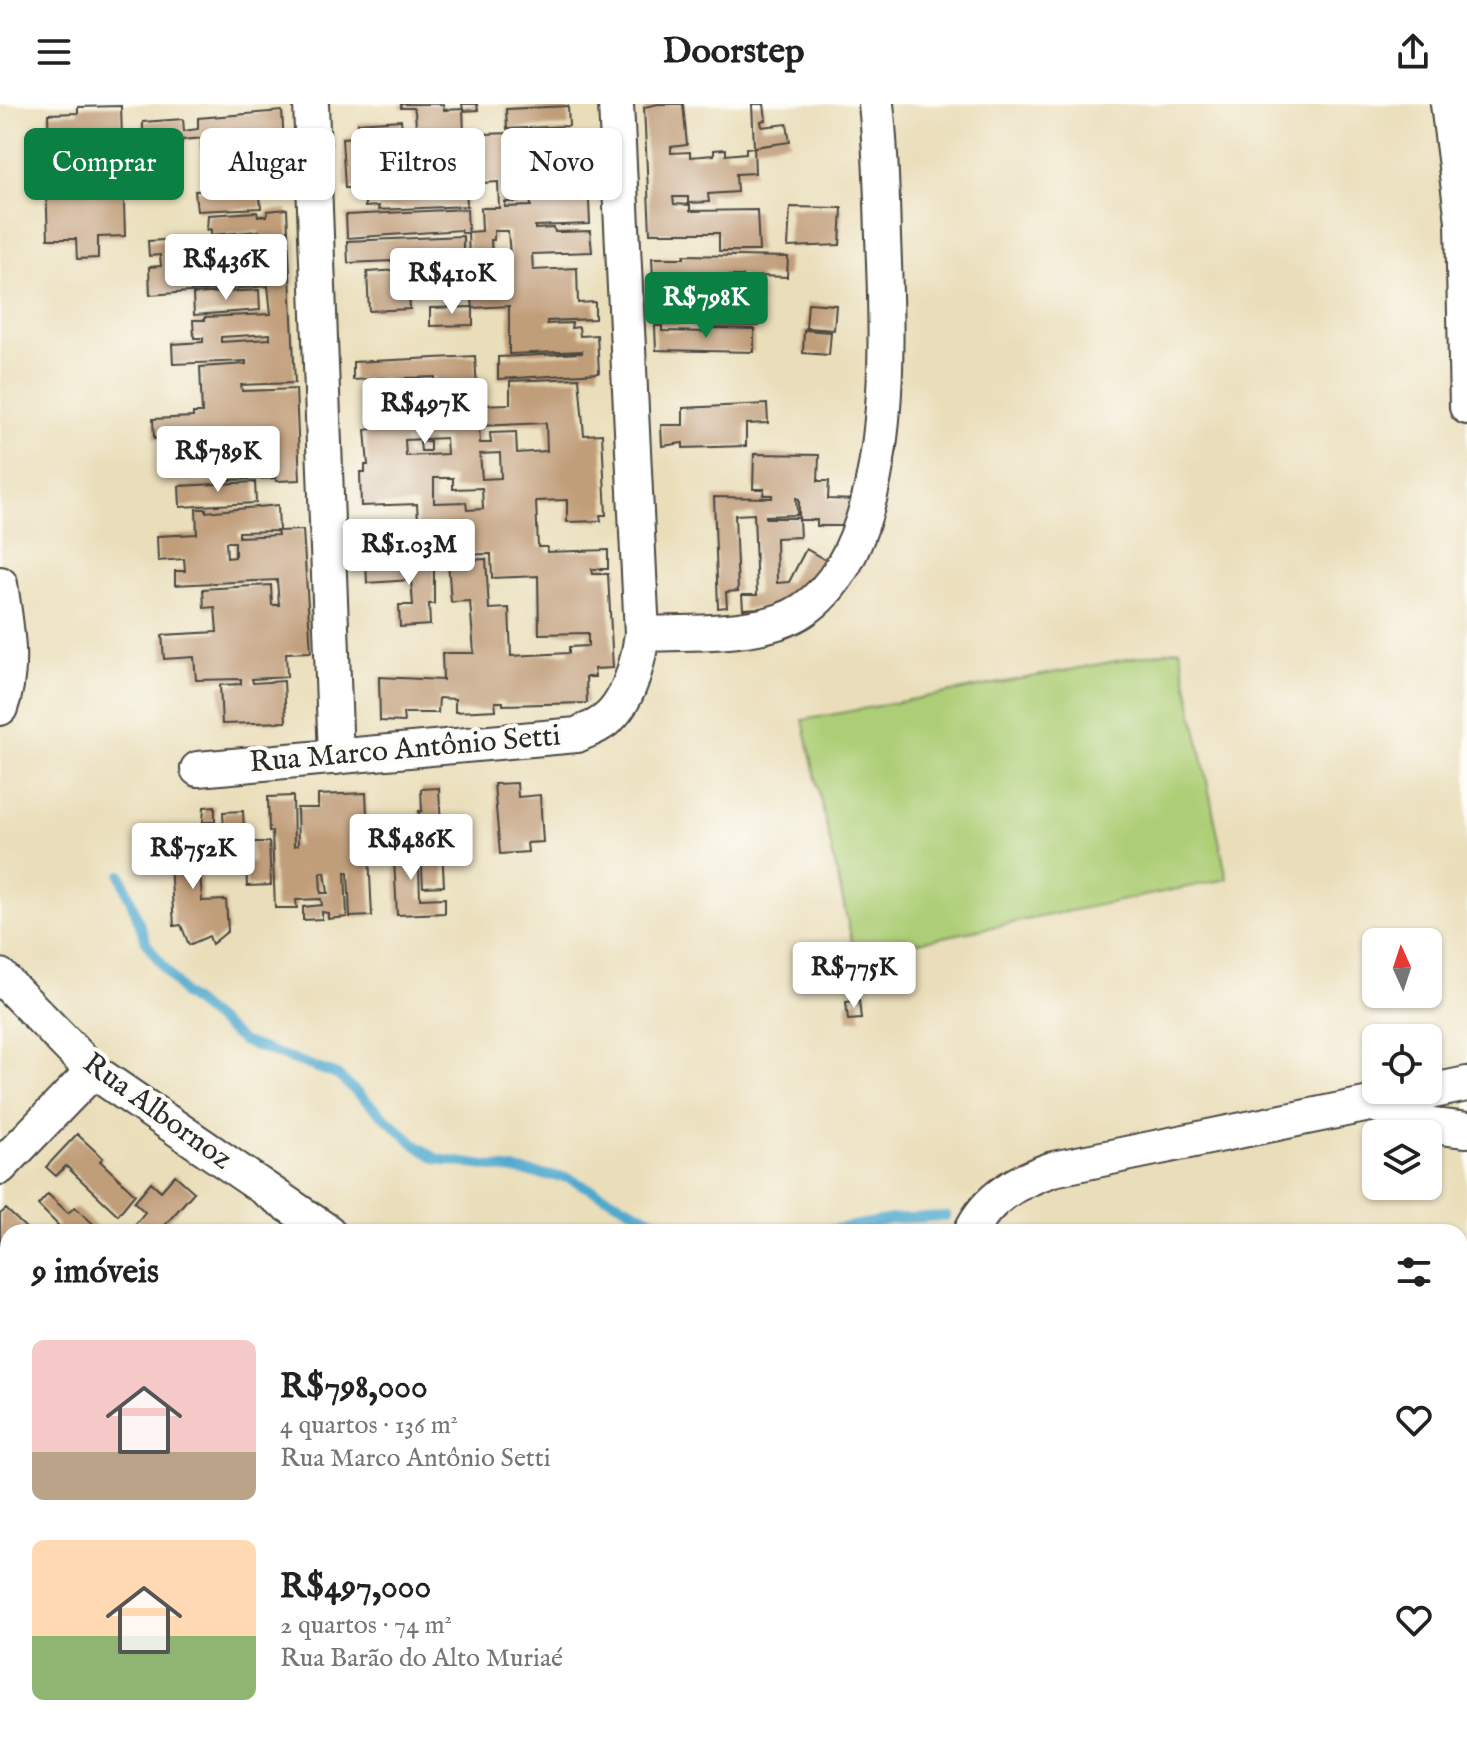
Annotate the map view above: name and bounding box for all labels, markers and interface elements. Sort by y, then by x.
text: Doorstep [663,29,804,75]
icon: menu [32,30,76,74]
icon: share [1391,30,1435,74]
chip: Comprar [24,128,184,200]
chip: Alugar [200,128,335,200]
chip: Filtros [351,128,485,200]
chip: Novo [501,128,622,200]
pin: R$436K [161,234,291,302]
text: R$436K [183,243,269,276]
pin: R$410K [387,248,517,316]
text: R$410K [408,257,496,290]
pin: R$798K [641,272,771,340]
text: R$798K [663,281,749,314]
pin: R$497K [360,378,490,446]
text: R$497K [380,387,470,420]
pin: R$789K [153,426,283,494]
text: R$789K [175,435,261,468]
pin: R$1.03M [335,519,483,587]
text: R$1.03M [361,528,457,561]
street label: Rua Marco Antônio Setti [248,717,562,783]
pin: R$486K [346,814,476,882]
pin: R$752K [128,823,258,891]
text: R$486K [368,823,454,856]
text: R$752K [150,832,236,865]
north arrow [1362,928,1442,1008]
map controls [1362,928,1442,1200]
pin: R$775K [789,942,919,1010]
text: R$775K [811,951,897,984]
button: locate [1362,1024,1442,1104]
street label: Rua Albornoz [75,1045,239,1179]
button: layers [1362,1120,1442,1200]
icon: filters [1392,1250,1436,1294]
text: 9 imóveis [32,1251,159,1294]
text: R$798,000 [280,1366,428,1409]
icon: home [96,1372,192,1468]
icon: heart [1392,1398,1436,1442]
text: 4 quartos · 136 m² [280,1409,458,1442]
text: Rua Marco Antônio Setti [280,1442,551,1475]
text: R$497,000 [280,1566,431,1609]
icon: home [96,1572,192,1668]
icon: heart [1392,1598,1436,1642]
text: 2 quartos · 74 m² [280,1609,452,1642]
text: Rua Barão do Alto Muriaé [280,1642,563,1675]

